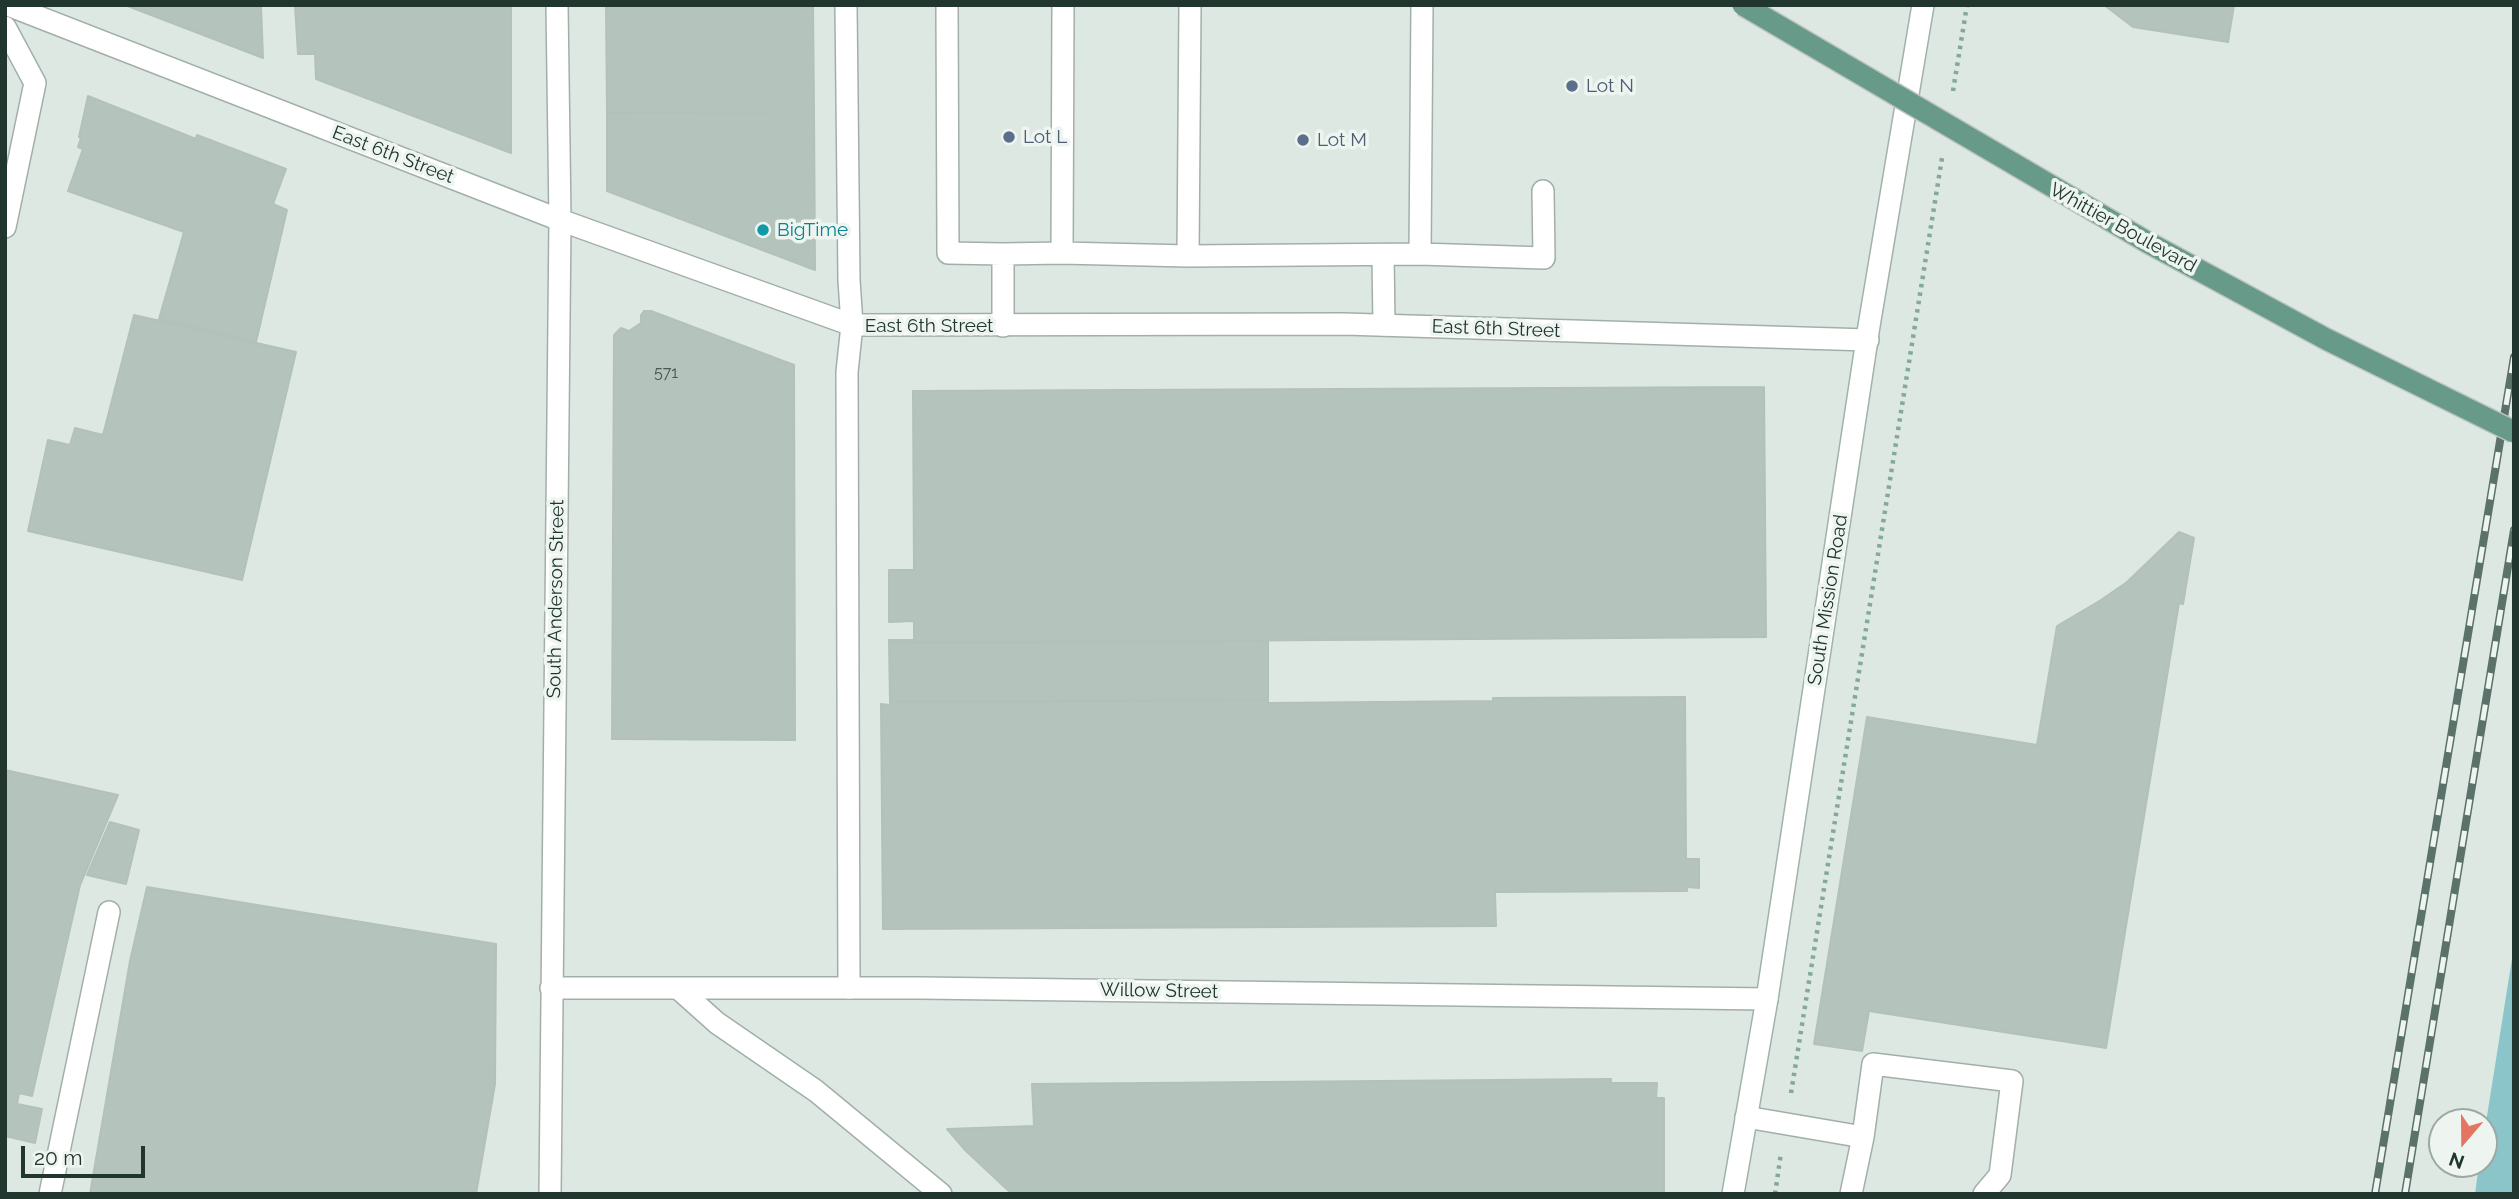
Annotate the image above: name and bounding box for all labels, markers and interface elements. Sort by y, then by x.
place label: Lot N [1586,75,1634,97]
marker: Lot N [1564,78,1580,94]
street label: East 6th Street [329,121,457,189]
place label: Lot L [1023,126,1067,148]
marker: Lot L [1001,129,1017,145]
place label: Lot M [1317,129,1367,151]
marker: Lot M [1295,132,1311,148]
street label: Whittier Boulevard [2046,178,2200,278]
place label: BigTime [777,219,848,241]
marker: BigTime [755,222,771,238]
street label: East 6th Street [865,315,993,337]
street label: East 6th Street [1431,315,1561,343]
house number: 571 [654,363,678,383]
street label: South Anderson Street [543,499,569,699]
street label: South Mission Road [1803,513,1853,687]
street label: Willow Street [1100,979,1218,1003]
north arrow [2428,1108,2498,1178]
scale bar [24,1132,149,1176]
text: 20 m [34,1145,82,1170]
text: N [2446,1148,2467,1174]

